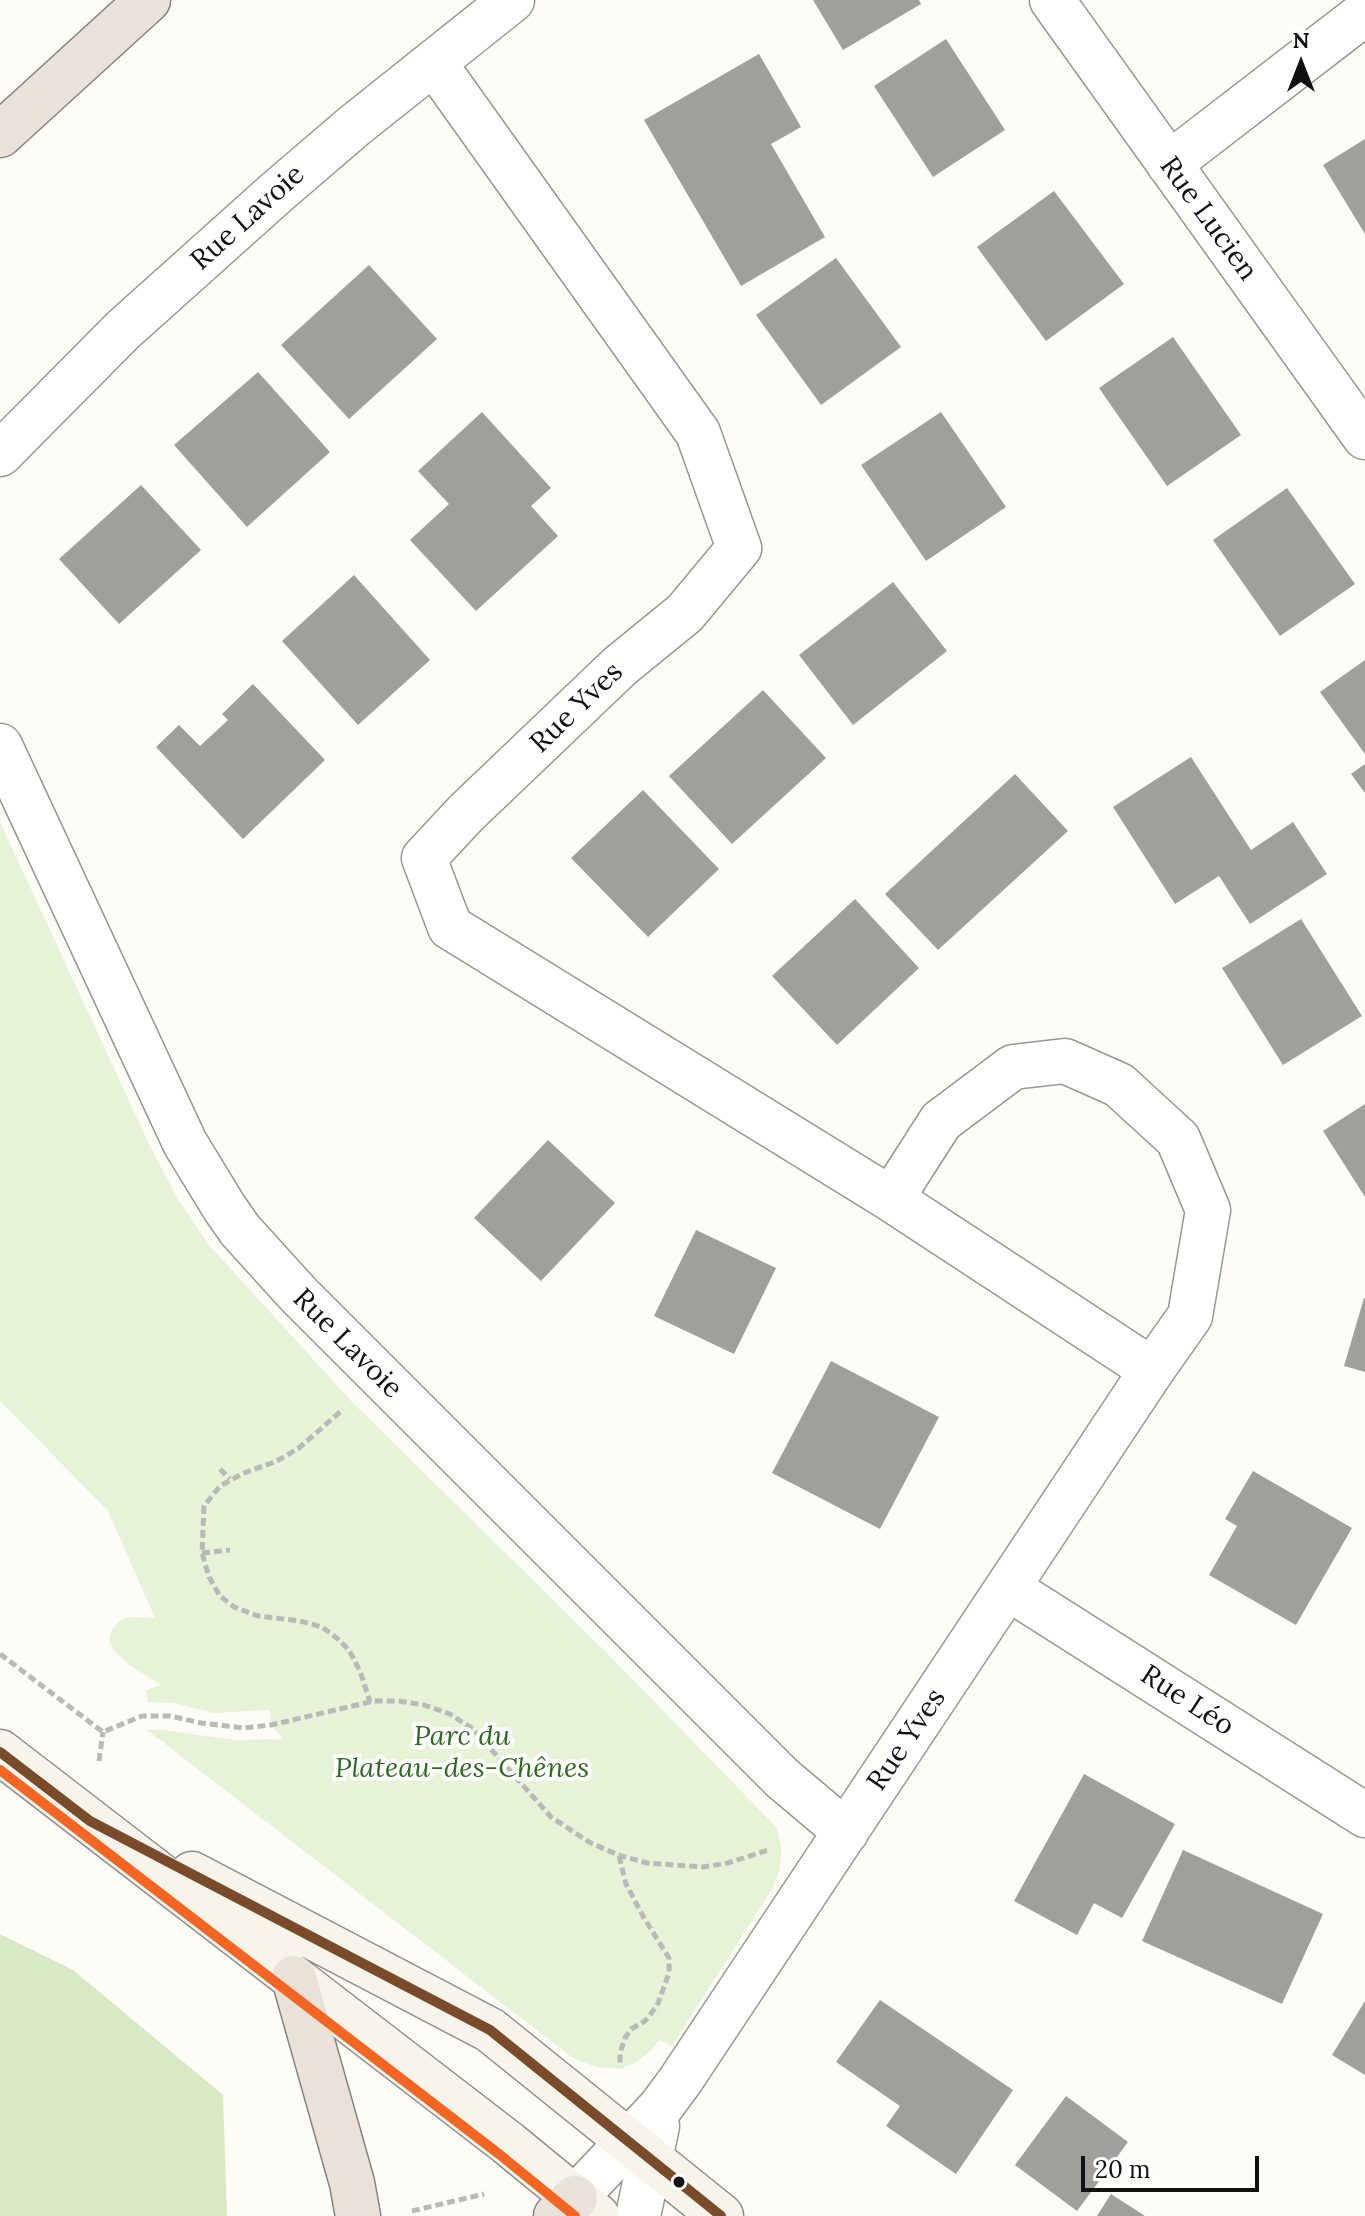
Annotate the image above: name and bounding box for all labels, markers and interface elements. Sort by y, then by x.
north arrow [1261,24,1341,104]
text: N [1292,26,1310,54]
street label: Rue Lucien [1152,151,1264,287]
street label: Rue Lavoie [184,158,312,278]
street label: Rue Yves [524,656,630,760]
street label: Rue Lavoie [285,1282,409,1406]
street label: Rue Léo [1134,1658,1240,1744]
street label: Rue Yves [861,1683,953,1797]
park label: Parc du Plateau-des-Chênes [335,1720,589,1786]
scale bar [1085,2140,1263,2190]
text: 20 m [1095,2154,1151,2185]
unlabelled marker [671,2174,687,2190]

